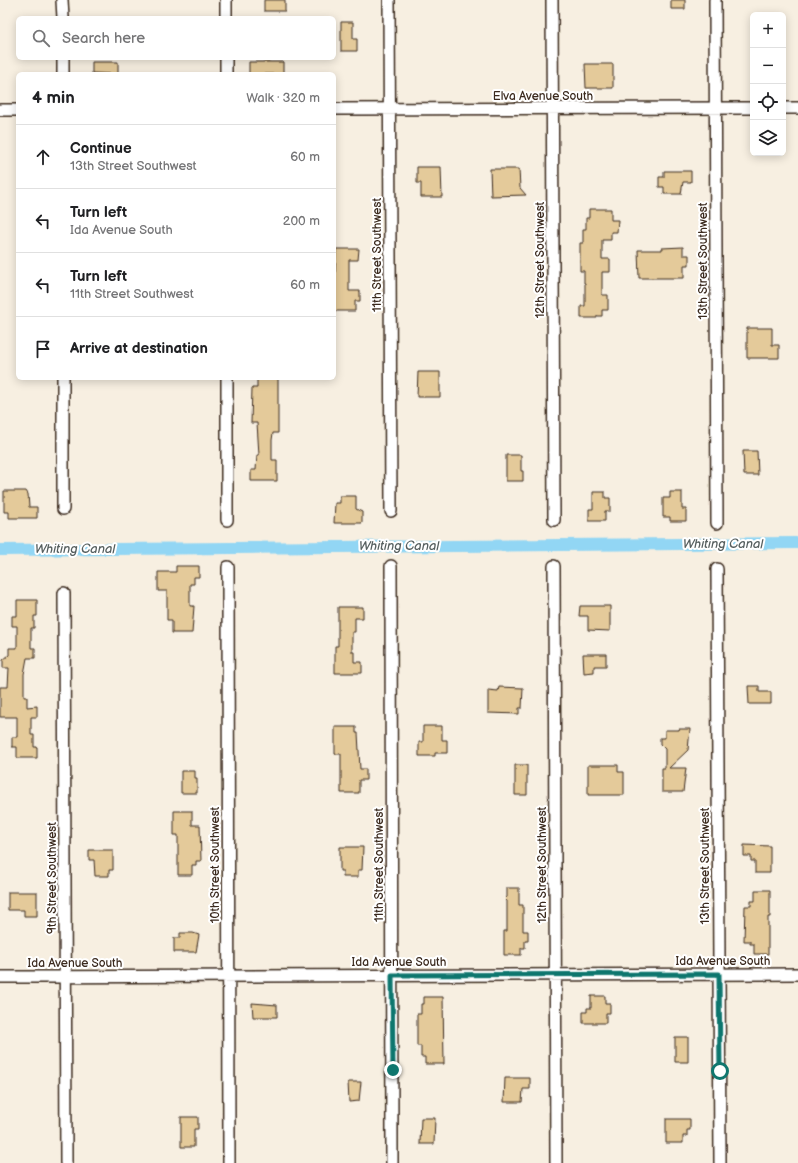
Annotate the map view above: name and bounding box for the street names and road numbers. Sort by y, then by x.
street label: Elva Avenue South [493,89,594,104]
street label: 11th Street Southwest [370,198,385,312]
street label: 12th Street Southwest [533,201,548,318]
street label: 13th Street Southwest [696,202,711,319]
street label: 10th Street Southwest [208,806,223,923]
street label: 12th Street Southwest [535,806,550,923]
street label: 13th Street Southwest [698,807,713,924]
street label: 11th Street Southwest [372,808,387,922]
street label: 9th Street Southwest [45,822,60,934]
street label: Ida Avenue South [676,954,771,969]
street label: Ida Avenue South [352,955,447,970]
street label: Ida Avenue South [28,956,123,971]

